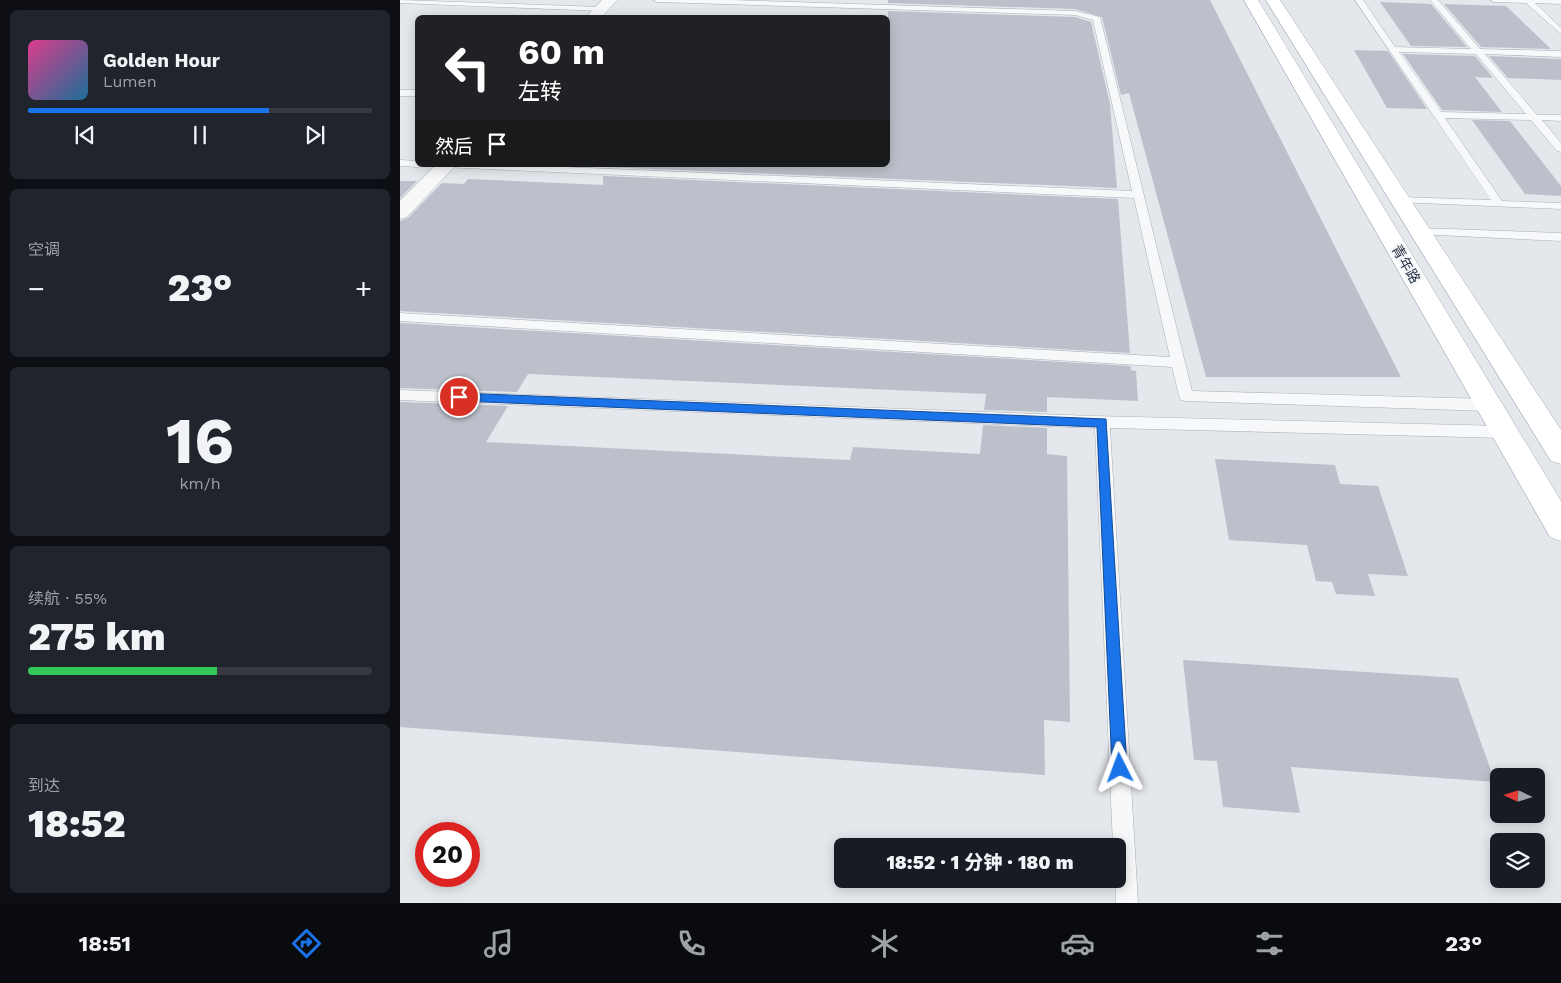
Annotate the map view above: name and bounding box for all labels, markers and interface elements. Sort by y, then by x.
text: 60 m [518,31,605,73]
icon: left [435,35,500,100]
text: Golden Hour [103,49,220,72]
text: Lumen [103,72,157,91]
text: 左转 [518,79,562,104]
icon: previous [71,121,99,149]
icon: pause [186,121,214,149]
icon: next [301,121,329,149]
icon: arrive [483,130,511,158]
text: 然后 [435,135,473,158]
text: 空调 [28,240,60,259]
street label: 青年路 [1389,242,1423,286]
text: 23° [168,266,232,310]
text: − [28,272,45,305]
text: + [355,272,372,305]
pin [438,376,480,418]
icon: arrive [445,383,473,411]
text: 16 [166,403,234,479]
text: km/h [179,474,221,493]
text: 续航 · 55% [28,589,107,608]
text: 275 km [28,615,166,659]
position arrow [1093,741,1145,793]
north arrow [1490,768,1545,822]
map controls [1490,768,1545,888]
text: 到达 [28,776,60,795]
text: 18:52 [28,802,125,846]
speed limit sign: 20 [415,822,480,887]
button: layers [1490,833,1545,888]
text: 18:52 · 1 分钟 · 180 m [886,851,1074,874]
icon: directions [289,926,324,961]
icon: music [481,926,516,961]
icon: phone [674,926,709,961]
icon: climate [867,926,902,961]
icon: car [1060,926,1095,961]
icon: filters [1252,926,1287,961]
text: 18:51 [79,931,131,956]
text: 23° [1445,931,1482,956]

